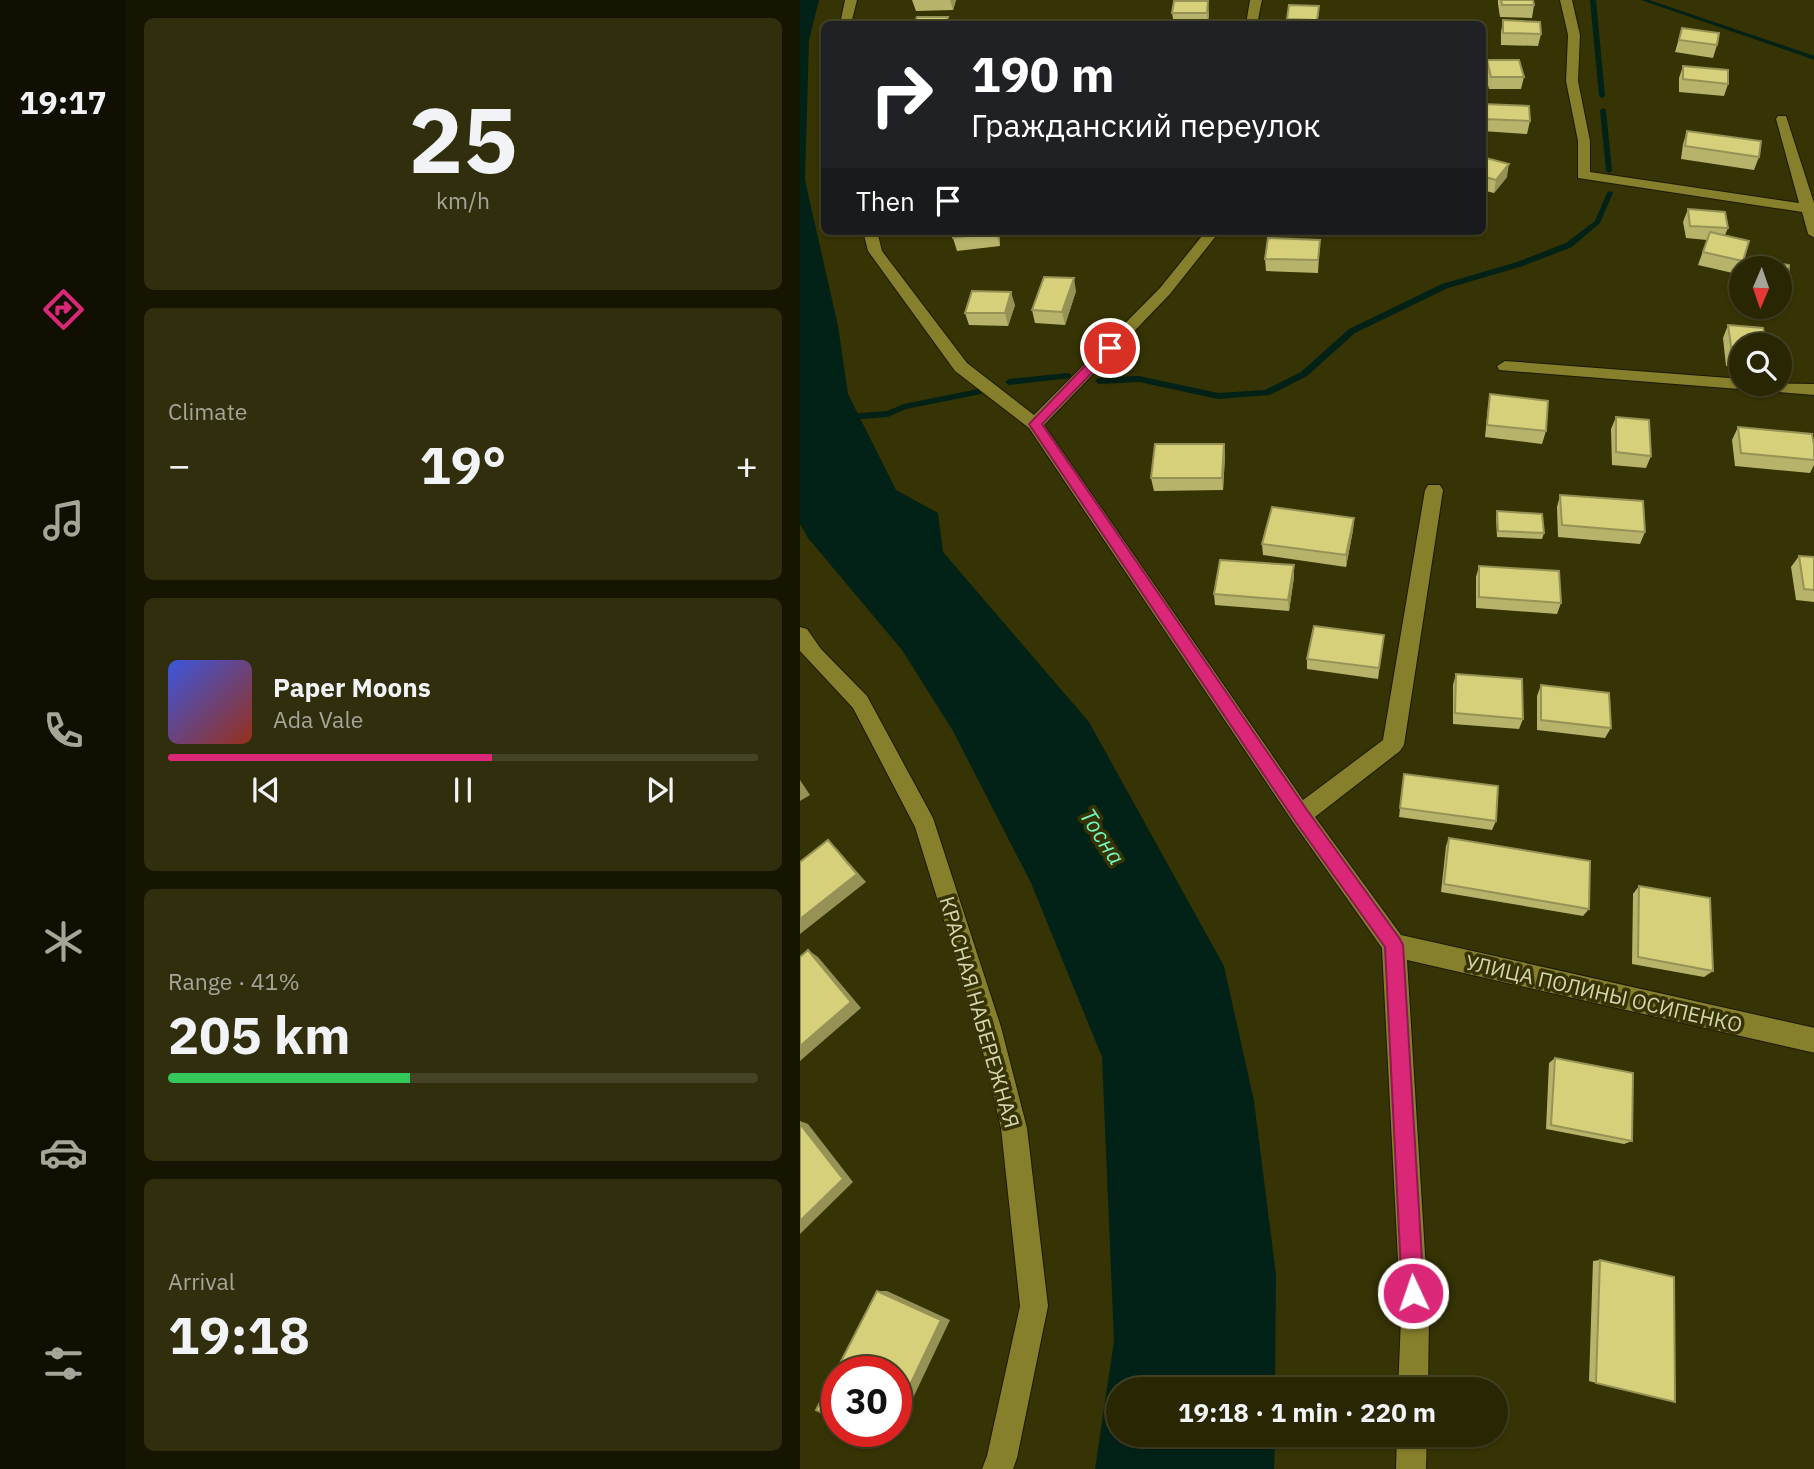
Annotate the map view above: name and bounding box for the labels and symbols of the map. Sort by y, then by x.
north arrow [1729,256,1792,318]
pin [1080,318,1140,378]
water label: Тосна [1074,802,1132,870]
street label: КРАСНАЯ НАБЕРЕЖНАЯ [934,893,1026,1131]
street label: УЛИЦА ПОЛИНЫ ОСИПЕНКО [1463,947,1745,1039]
position arrow [1376,1256,1450,1330]
speed limit sign: 30 [821,1356,912,1447]

